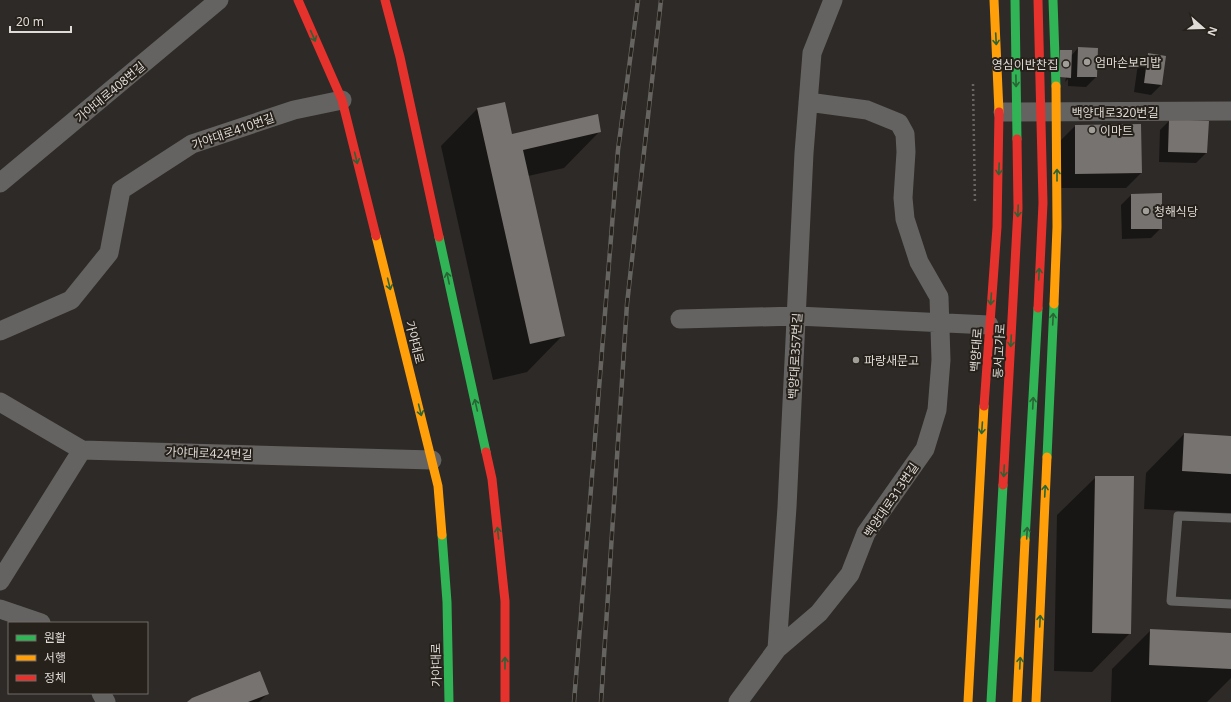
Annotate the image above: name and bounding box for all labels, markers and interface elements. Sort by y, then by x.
scale bar [10,8,71,34]
north arrow [1183,8,1223,48]
text: 20 m [16,13,44,30]
text: N [1204,25,1221,38]
one-way arrow [310,29,317,41]
one-way arrow [992,32,999,45]
place label: 엄마손보리밥 [1095,54,1161,71]
place label: 영심이반찬집 [992,56,1058,73]
marker: 엄마손보리밥 [1082,57,1092,67]
street label: 가야대로408번길 [71,58,149,126]
marker: 영심이반찬집 [1061,59,1071,69]
one-way arrow [1012,74,1020,87]
street label: 백양대로320번길 [1072,104,1158,121]
street label: 가야대로410번길 [189,109,277,153]
place label: 이마트 [1100,122,1133,139]
marker: 이마트 [1087,125,1097,135]
one-way arrow [353,151,361,164]
one-way arrow [995,162,1003,175]
one-way arrow [1053,169,1061,182]
place label: 청해식당 [1154,203,1198,220]
one-way arrow [1014,204,1022,217]
marker: 청해식당 [1141,206,1151,216]
one-way arrow [1036,268,1043,281]
one-way arrow [444,272,452,285]
one-way arrow [385,277,393,290]
one-way arrow [988,292,995,305]
street label: 백양대로357번길 [784,312,806,400]
one-way arrow [1049,313,1057,326]
street label: 가야대로 [401,319,429,365]
street label: 동서고가로 [989,323,1009,379]
street label: 백양대로 [966,327,986,373]
one-way arrow [1008,334,1015,347]
place label: 파랑새문고 [864,352,919,369]
marker: 파랑새문고 [851,355,861,365]
one-way arrow [1029,397,1037,410]
one-way arrow [472,399,480,412]
one-way arrow [416,403,424,416]
one-way arrow [978,421,985,434]
street label: 가야대로424번길 [165,443,253,463]
street label: 백양대로313번길 [860,459,922,541]
one-way arrow [1001,464,1008,477]
one-way arrow [1042,485,1049,498]
one-way arrow [494,527,502,540]
one-way arrow [1023,527,1030,540]
one-way arrow [1036,615,1043,628]
legend [8,622,148,694]
text: 원활 [44,629,66,646]
street label: 가야대로 [427,643,445,687]
text: 서행 [44,649,66,666]
one-way arrow [501,657,509,670]
one-way arrow [1016,657,1023,670]
text: 정체 [44,669,66,686]

